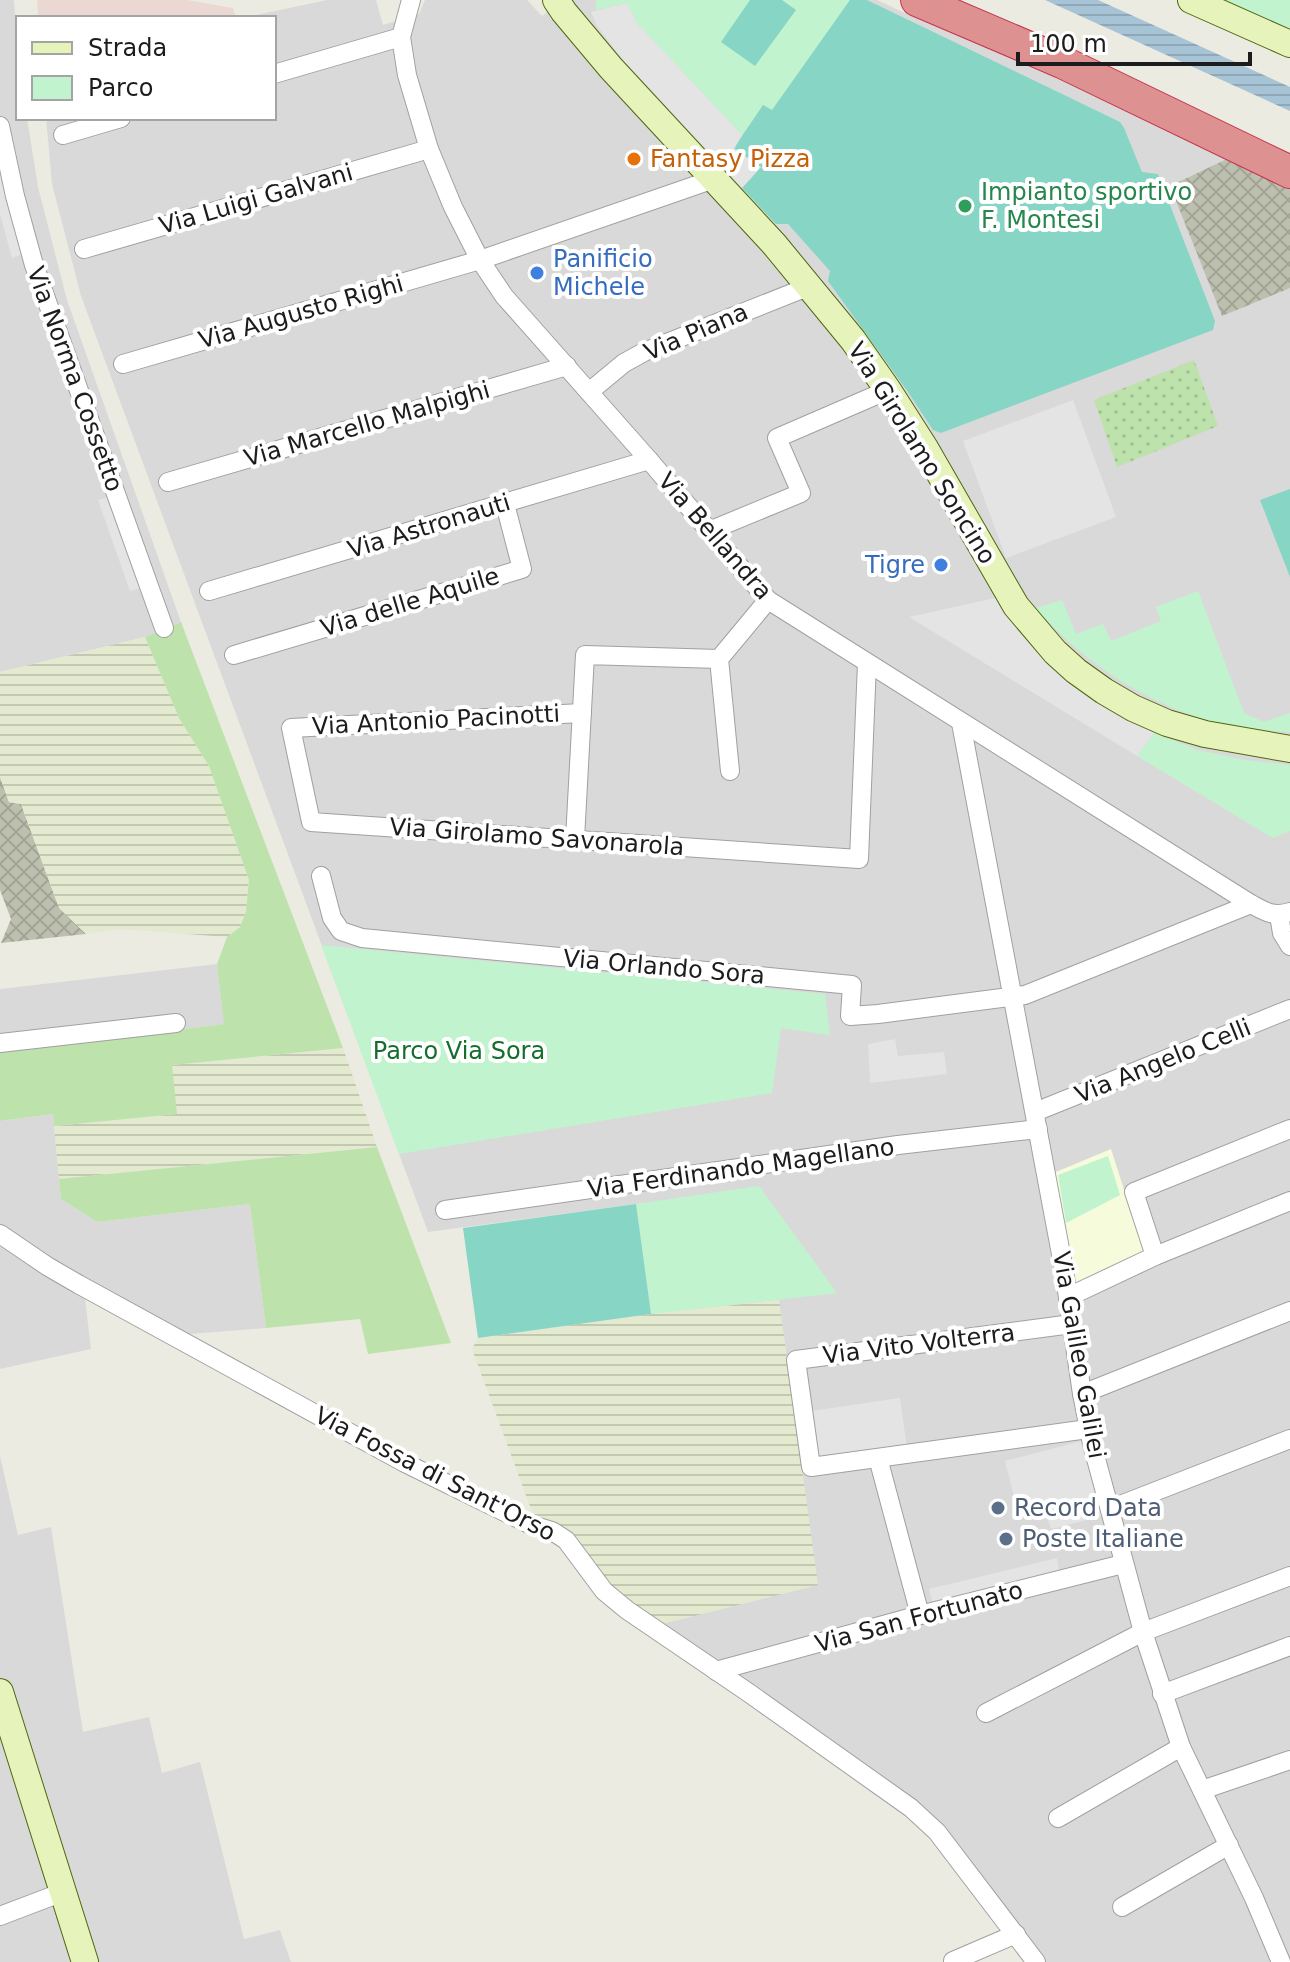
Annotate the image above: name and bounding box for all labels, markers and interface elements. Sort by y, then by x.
legend [16,16,276,120]
scale bar [1018,16,1250,66]
text: 100 m [1030,30,1107,58]
text: Strada [88,34,167,62]
text: Parco [88,74,153,102]
place label: Fantasy Pizza [650,145,811,173]
marker: Fantasy Pizza [625,150,643,168]
street label: Via Luigi Galvani [156,158,356,240]
place label: Impianto sportivo F. Montesi [981,178,1192,234]
marker: Impianto sportivo F. Montesi [956,197,974,215]
place label: Panificio Michele [553,245,653,301]
street label: Via Norma Cossetto [21,263,129,495]
marker: Panificio Michele [528,264,546,282]
street label: Via Augusto Righi [195,269,407,355]
street label: Via Piana [640,298,752,366]
street label: Via Girolamo Soncino [842,337,1002,569]
street label: Via Marcello Malpighi [241,375,493,473]
street label: Via Bellandra [652,467,778,605]
street label: Via Astronauti [344,488,514,564]
place label: Tigre [864,551,925,579]
marker: Tigre [932,556,950,574]
street label: Via delle Aquile [317,562,503,642]
street label: Via Antonio Pacinotti [311,700,561,740]
street label: Via Girolamo Savonarola [389,813,685,861]
street label: Via Orlando Sora [562,944,766,990]
street label: Via Angelo Celli [1071,1013,1255,1109]
park label: Parco Via Sora [373,1037,545,1065]
street label: Via Ferdinando Magellano [586,1133,896,1203]
street label: Via Galileo Galilei [1047,1249,1111,1461]
street label: Via Vito Volterra [821,1318,1017,1370]
street label: Via Fossa di Sant'Orso [310,1401,560,1547]
place label: Record Data [1014,1494,1162,1522]
marker: Record Data [989,1499,1007,1517]
place label: Poste Italiane [1022,1525,1184,1553]
marker: Poste Italiane [997,1530,1015,1548]
street label: Via San Fortunato [812,1576,1026,1658]

